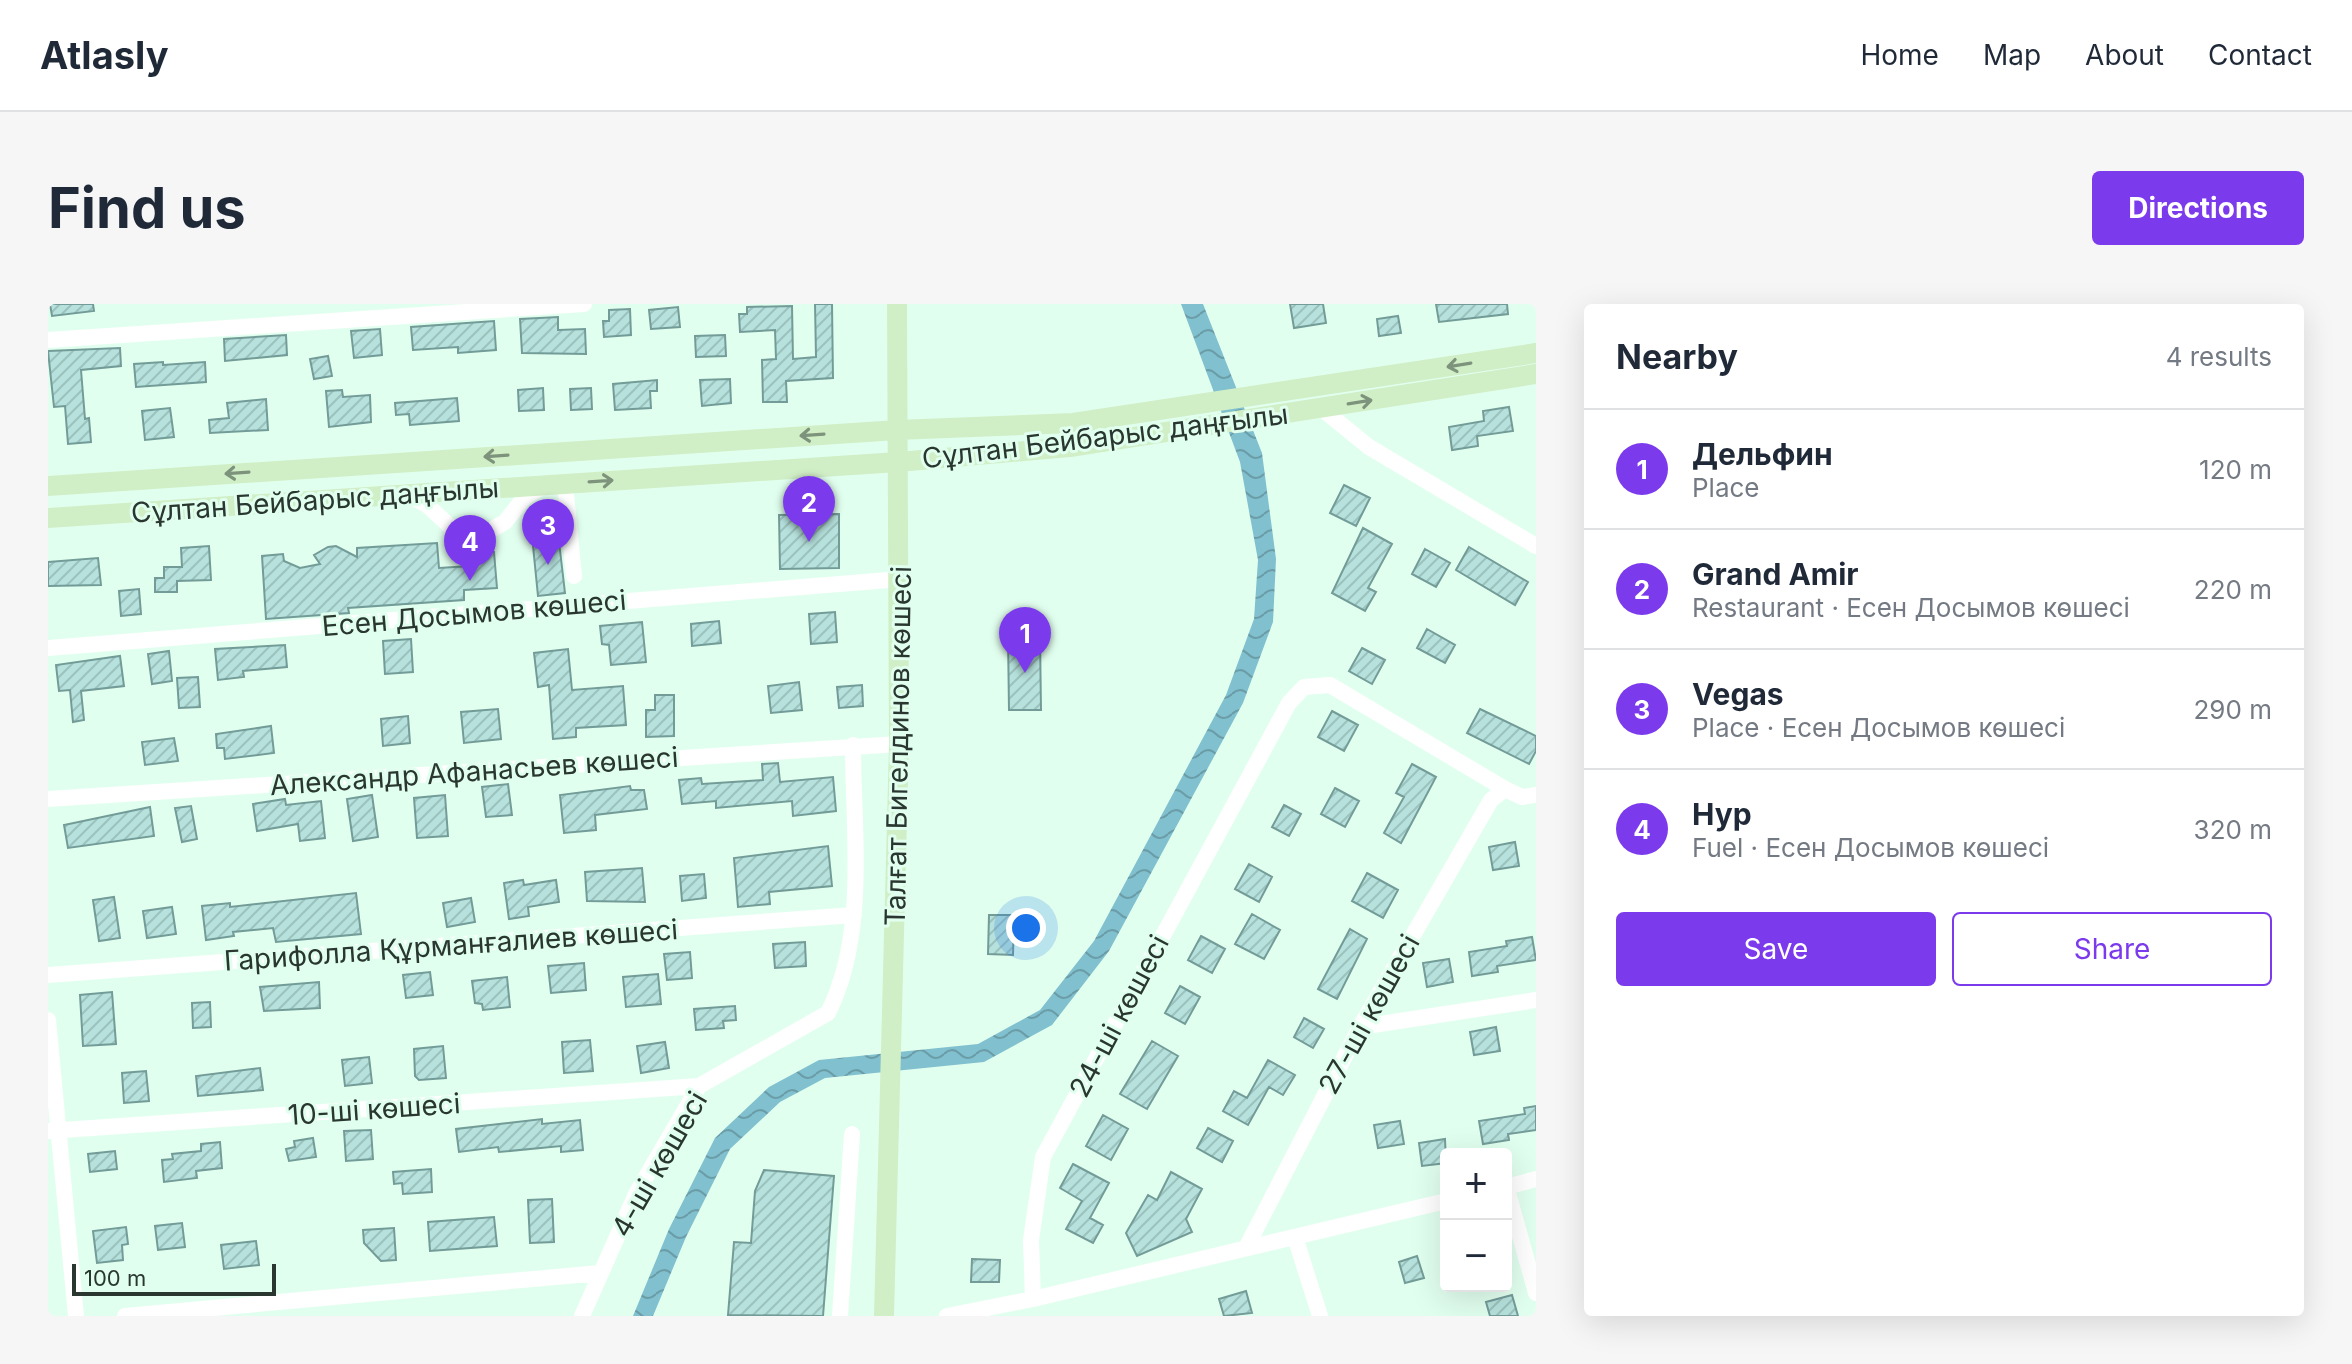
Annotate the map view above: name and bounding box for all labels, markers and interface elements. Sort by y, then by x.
text: Atlasly [40,32,169,78]
text: Home [1860,38,1939,72]
text: Map [1983,38,2041,72]
text: About [2085,38,2164,72]
text: Contact [2208,38,2312,72]
button: Directions [2092,171,2304,245]
text: Find us [48,174,246,242]
text: Nearby [1616,336,1738,377]
text: 4 results [2166,341,2272,372]
one-way arrow [1447,358,1472,373]
one-way arrow [1347,394,1372,409]
street label: Сұлтан Бейбарыс даңғылы [920,397,1290,475]
one-way arrow [799,428,826,443]
text: Дельфин [1692,436,1833,472]
one-way arrow [483,449,510,464]
text: 1 [1636,454,1648,485]
text: 120 m [2199,454,2272,485]
one-way arrow [224,466,251,481]
street label: Сұлтан Бейбарыс даңғылы [130,470,500,530]
text: Place [1692,472,1760,503]
one-way arrow [587,473,614,488]
pin: 2 [783,476,835,542]
pin: 3 [522,499,574,565]
pin: 4 [444,515,496,581]
text: Grand Amir [1692,556,1859,592]
street label: Талғат Бигелдинов көшесі [878,566,918,926]
text: 2 [1634,574,1650,605]
text: 220 m [2194,574,2272,605]
street label: Есен Досымов көшесі [320,583,628,643]
text: Restaurant · Есен Досымов көшесі [1692,592,2130,623]
pin: 1 [999,607,1051,673]
text: Vegas [1692,676,1784,712]
text: 3 [1634,694,1650,725]
text: 290 m [2194,694,2272,725]
text: Place · Есен Досымов көшесі [1692,712,2065,743]
street label: Александр Афанасьев көшесі [269,740,679,802]
text: Нур [1692,796,1752,832]
text: 4 [1633,814,1651,845]
text: 320 m [2194,814,2272,845]
text: Fuel · Есен Досымов көшесі [1692,832,2049,863]
your location [1006,908,1046,948]
street label: Гарифолла Құрманғалиев көшесі [223,912,679,978]
button: Save [1616,912,1936,986]
button: Share [1952,912,2272,986]
street label: 27-ші көшесі [1311,928,1427,1100]
street label: 24-ші көшесі [1062,929,1176,1103]
street label: 4-ші көшесі [604,1085,714,1243]
street label: 10-ші көшесі [286,1086,462,1132]
map controls [1440,1148,1512,1292]
button: + [1440,1148,1512,1220]
button: − [1440,1220,1512,1292]
scale bar [72,1260,276,1296]
text: 100 m [84,1265,146,1291]

